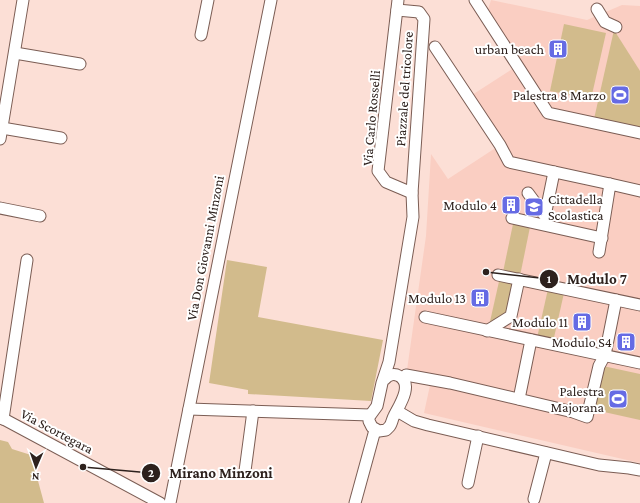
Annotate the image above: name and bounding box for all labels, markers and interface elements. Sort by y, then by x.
street label: Piazzale del tricolore [392,31,416,147]
building icon: urban beach [547,38,569,60]
place label: urban beach [475,41,544,57]
street label: Via Carlo Rosselli [359,69,383,167]
sports icon: Palestra 8 Marzo [609,84,631,106]
place label: Palestra 8 Marzo [513,87,606,103]
street label: Via Don Giovanni Minzoni [183,174,227,322]
place label: Cittadella Scolastica [548,191,604,223]
building icon: Modulo 4 [500,194,522,216]
school or university icon: Cittadella Scolastica [523,196,545,218]
place label: Modulo 4 [443,197,497,213]
callout: Modulo 7 [539,265,635,292]
text: Modulo 7 [567,271,627,287]
text: 1 [547,272,552,286]
building icon: Modulo 13 [469,287,491,309]
place label: Modulo 13 [408,290,466,306]
building icon: Modulo 11 [571,311,593,333]
place label: Modulo 11 [512,314,568,330]
building icon: Modulo S4 [615,331,637,353]
place label: Modulo S4 [552,334,612,350]
place label: Palestra Majorana [550,383,605,416]
sports icon: Palestra Majorana [607,388,629,410]
street label: Via Scortegara [18,405,96,457]
north arrow [16,447,56,487]
callout: Mirano Minzoni [141,460,281,487]
text: Mirano Minzoni [169,465,273,481]
text: 2 [148,466,154,480]
text: N [31,471,40,483]

